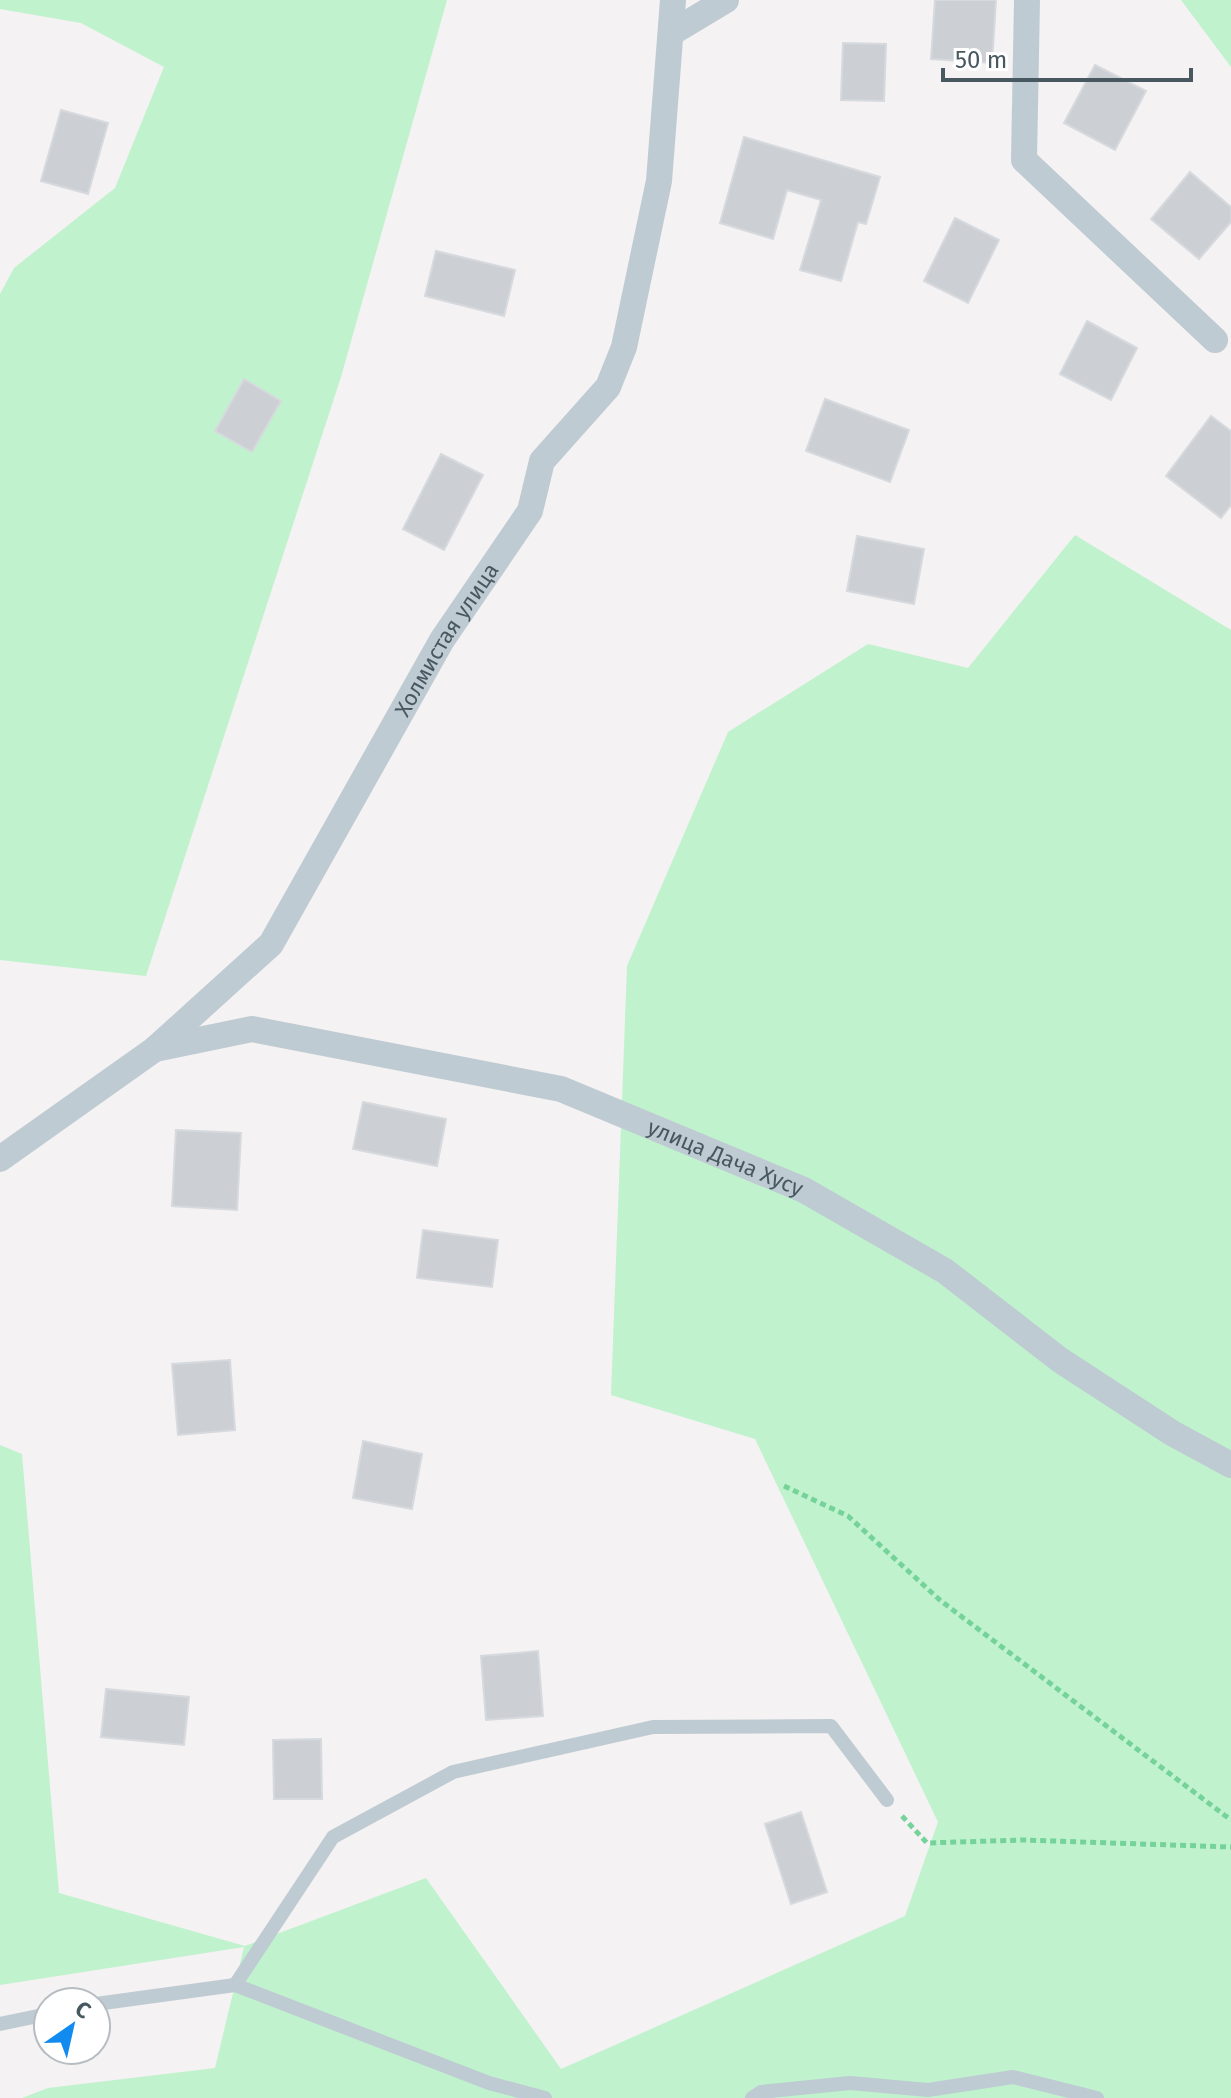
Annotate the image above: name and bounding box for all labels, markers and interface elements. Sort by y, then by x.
scale bar [943,32,1191,82]
text: 50 m [955,46,1007,74]
street label: Холмистая улица [388,558,504,721]
street label: улица Дача Хусу [644,1113,808,1202]
north arrow [32,1986,112,2066]
text: С [70,1995,96,2025]

